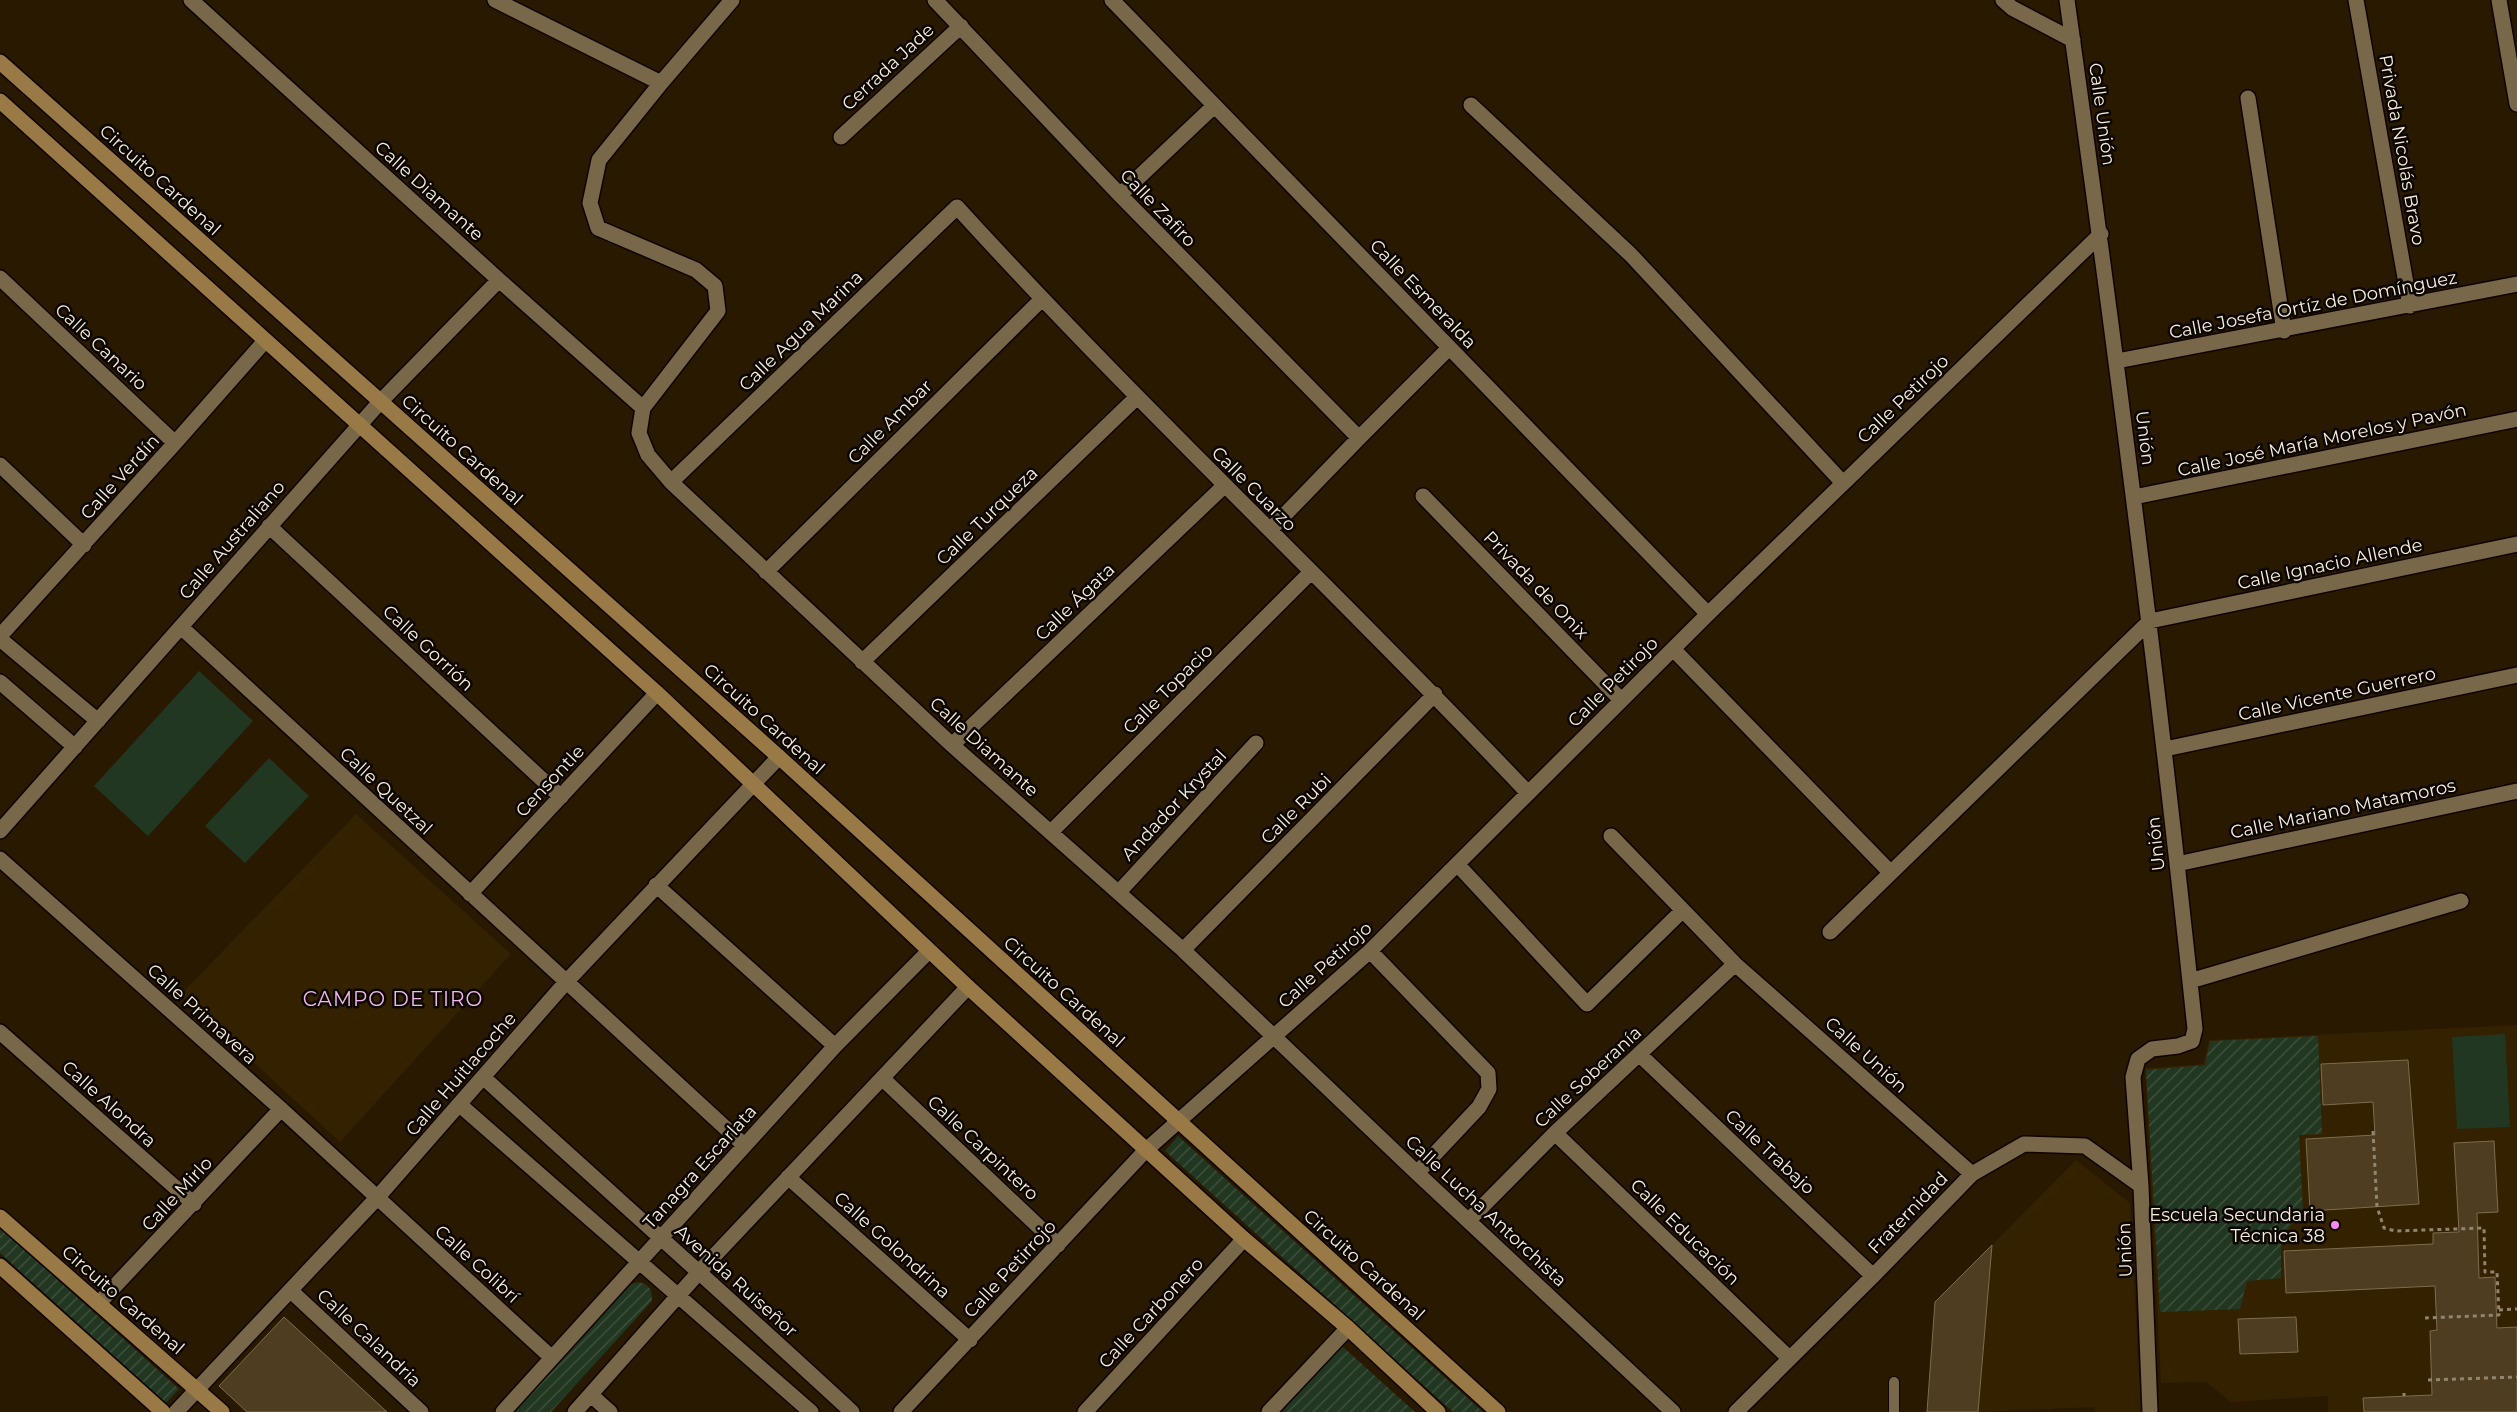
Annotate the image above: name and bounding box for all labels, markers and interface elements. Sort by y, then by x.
street label: Cerrada Jade [837,19,939,115]
street label: Privada Nicolás Bravo [2374,53,2430,247]
street label: Calle Unión [2084,61,2120,167]
street label: Circuito Cardenal [95,120,225,240]
street label: Calle Diamante [370,136,488,246]
street label: Calle Zafiro [1115,164,1201,252]
street label: Calle Esmeralda [1365,235,1481,353]
street label: Calle Agua Marina [735,266,867,396]
street label: Calle Josefa Ortíz de Domínguez [2167,266,2459,344]
street label: Calle Canario [50,299,152,395]
street label: Calle Petirojo [1853,350,1953,448]
street label: Calle Ambar [843,375,937,469]
street label: Circuito Cardenal [397,390,527,510]
street label: Calle José María Morelos y Pavón [2176,399,2468,481]
street label: Unión [2131,409,2159,467]
street label: Calle Verdín [76,430,164,524]
street label: Calle Cuarzo [1207,442,1301,536]
street label: Calle Turqueza [932,462,1042,570]
street label: Calle Australiano [174,476,290,604]
street label: Privada de Onix [1479,526,1593,644]
street label: Calle Ignacio Allende [2235,534,2425,594]
street label: Calle Ágata [1031,559,1119,645]
street label: Calle Gorrión [378,600,478,696]
street label: Calle Petirojo [1563,632,1663,732]
street label: Calle Topacio [1118,639,1218,739]
street label: Circuito Cardenal [699,659,829,779]
street label: Calle Vicente Guerrero [2236,662,2438,726]
street label: Calle Diamante [925,692,1043,802]
street label: Censontle [511,740,589,822]
street label: Calle Quetzal [335,743,437,839]
street label: Andador Krystal [1117,745,1231,865]
street label: Calle Rubi [1256,769,1336,849]
street label: Calle Mariano Matamoros [2228,774,2458,844]
street label: Unión [2142,816,2170,872]
street label: Calle Petirojo [1274,917,1376,1013]
street label: Circuito Cardenal [999,932,1129,1052]
street label: Calle Primavera [143,959,261,1069]
district label: CAMPO DE TIRO [303,987,483,1011]
street label: Calle Huitlacoche [401,1007,521,1140]
street label: Calle Unión [1820,1012,1912,1098]
street label: Calle Soberanía [1530,1022,1646,1132]
street label: Calle Alondra [57,1056,161,1152]
street label: Calle Carpintero [923,1091,1043,1205]
street label: Tanagra Escarlata [639,1101,761,1233]
street label: Calle Trabajo [1721,1105,1819,1199]
street label: Calle Lucha Antorchista [1401,1131,1571,1291]
street label: Calle Mirlo [137,1152,217,1236]
street label: Fraternidad [1864,1167,1952,1259]
street label: Calle Educación [1626,1174,1744,1290]
street label: Calle Golondrina [829,1187,955,1303]
place label: Escuela Secundaria Técnica 38 [2149,1204,2325,1247]
street label: Circuito Cardenal [1299,1205,1429,1325]
street label: Calle Petirrojo [959,1216,1061,1322]
marker: Escuela Secundaria Técnica 38 [2329,1219,2341,1231]
street label: Calle Colibrí [430,1220,525,1308]
street label: Avenida Ruiseñor [670,1220,802,1342]
street label: Unión [2113,1222,2137,1278]
street label: Circuito Cardenal [57,1241,189,1359]
street label: Calle Carbonero [1094,1253,1208,1373]
street label: Calle Calandria [312,1284,426,1392]

